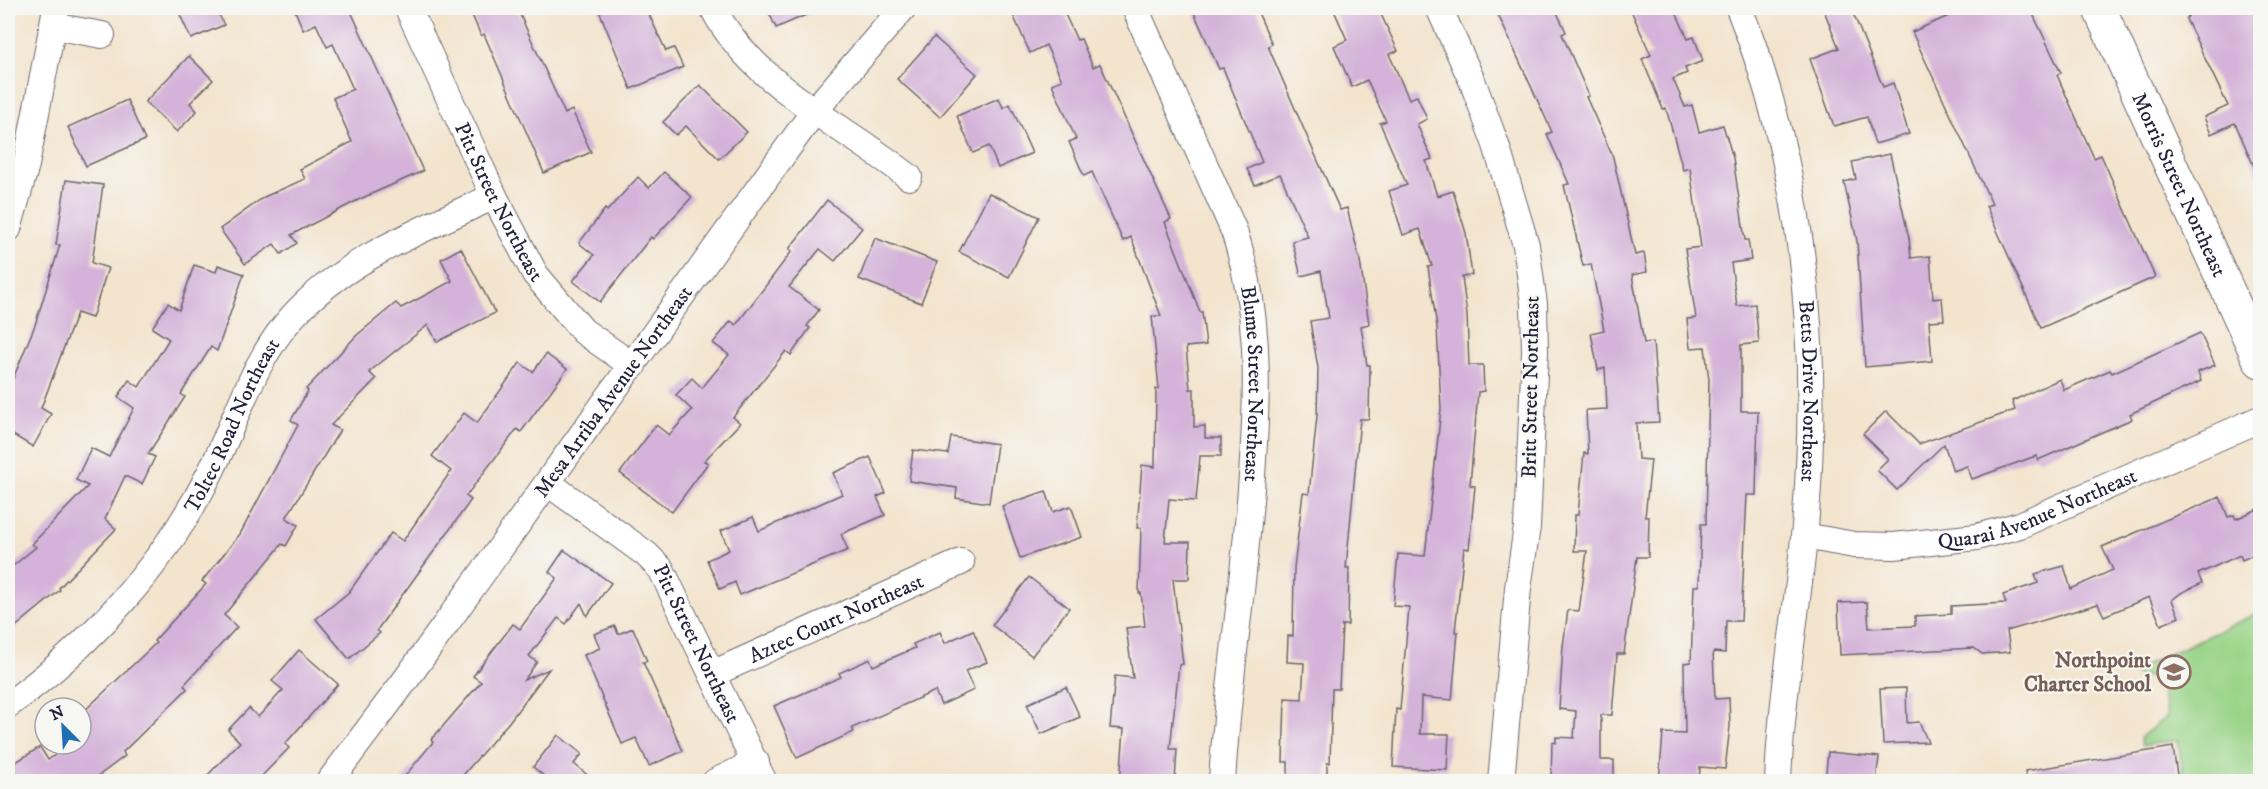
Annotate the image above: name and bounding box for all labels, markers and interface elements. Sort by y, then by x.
street label: Morris Street Northeast [2125,89,2232,281]
street label: Pitt Street Northeast [448,119,548,288]
street label: Mesa Arriba Avenue Northeast [529,281,699,503]
street label: Blume Street Northeast [1234,284,1268,483]
street label: Britt Street Northeast [1516,295,1546,478]
street label: Betts Drive Northeast [1792,299,1822,483]
street label: Toltec Road Northeast [179,333,286,518]
street label: Quarai Avenue Northeast [1936,463,2141,555]
street label: Pitt Street Northeast [647,560,746,728]
street label: Aztec Court Northeast [745,568,928,670]
place label: Northpoint Charter School [2024,648,2152,698]
school or university icon: Northpoint Charter School [2156,654,2192,690]
north arrow [33,696,93,756]
text: N [47,701,67,725]

